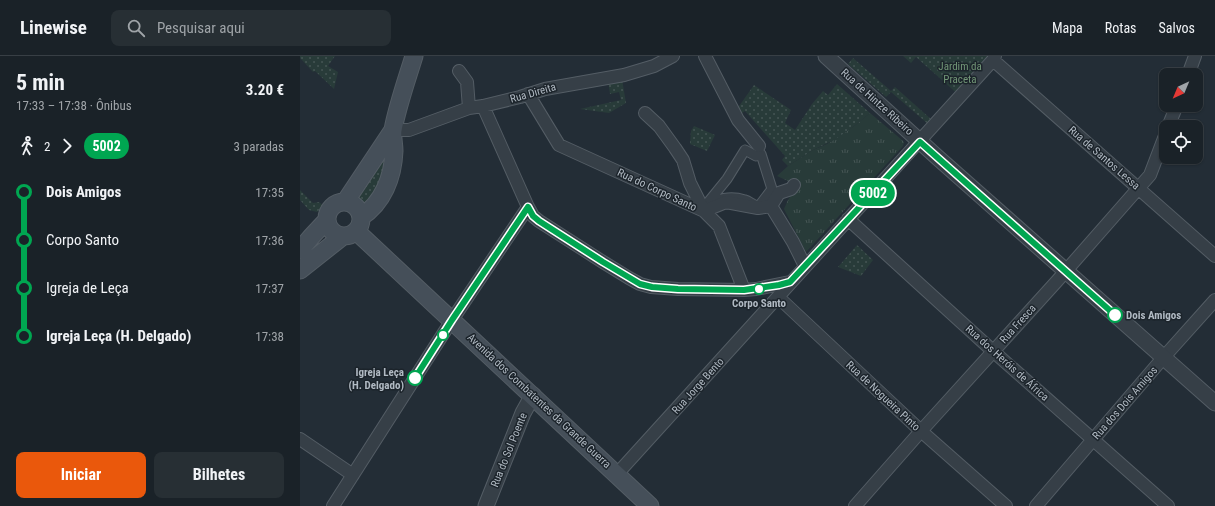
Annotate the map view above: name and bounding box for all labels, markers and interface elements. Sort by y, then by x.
search box [111,10,391,46]
text: Linewise [20,16,87,39]
icon: search [125,17,147,39]
text: Pesquisar aqui [157,19,245,37]
text: Mapa [1052,20,1083,36]
text: Rotas [1105,20,1137,36]
text: Salvos [1159,20,1195,36]
park label: Jardim da Praceta [938,60,982,86]
street label: Rua de Hintze Ribeiro [838,66,916,138]
north arrow [1159,68,1203,112]
map controls [1159,68,1203,164]
text: 5 min [16,70,65,95]
street label: Rua Direita [509,80,557,106]
text: 3.20 € [246,81,284,99]
text: 17:33 – 17:38 · Ônibus [16,98,132,113]
button: locate [1159,120,1203,164]
street label: Rua de Santos Lessa [1066,123,1142,193]
icon: walk [16,135,38,157]
icon: forward [56,135,78,157]
text: 5002 [92,138,121,154]
text: 2 [44,139,50,154]
text: 3 paradas [233,139,284,154]
street label: Rua do Corpo Santo [615,166,699,214]
line badge: 5002 [845,180,901,206]
text: Dois Amigos [46,183,121,201]
text: 17:35 [255,185,284,200]
text: 5002 [859,185,887,201]
text: Corpo Santo [46,231,119,249]
text: 17:36 [255,233,284,248]
text: Igreja de Leça [46,279,129,297]
text: 17:37 [255,281,284,296]
marker: Corpo Santo [753,283,765,295]
place label: Corpo Santo [732,297,787,310]
street label: Rua Fresca [997,302,1039,346]
marker: Dois Amigos [1107,307,1123,323]
place label: Dois Amigos [1126,309,1181,322]
street label: Rua dos Heróis de África [963,322,1051,404]
text: Igreja Leça (H. Delgado) [46,327,191,345]
text: 17:38 [255,329,284,344]
unlabelled marker [437,329,449,341]
street label: Avenida dos Combatentes da Grande Guerra [465,331,613,471]
street label: Rua Jorge Bento [669,355,727,417]
street label: Rua de Nogueira Pinto [843,358,923,434]
street label: Rua dos Dois Amigos [1090,364,1160,442]
place label: Igreja Leça (H. Delgado) [349,366,404,392]
marker: Igreja Leça (H. Delgado) [407,370,423,386]
street label: Rua do Sol Poente [488,411,530,489]
button: Iniciar [16,452,146,498]
button: Bilhetes [154,452,284,498]

